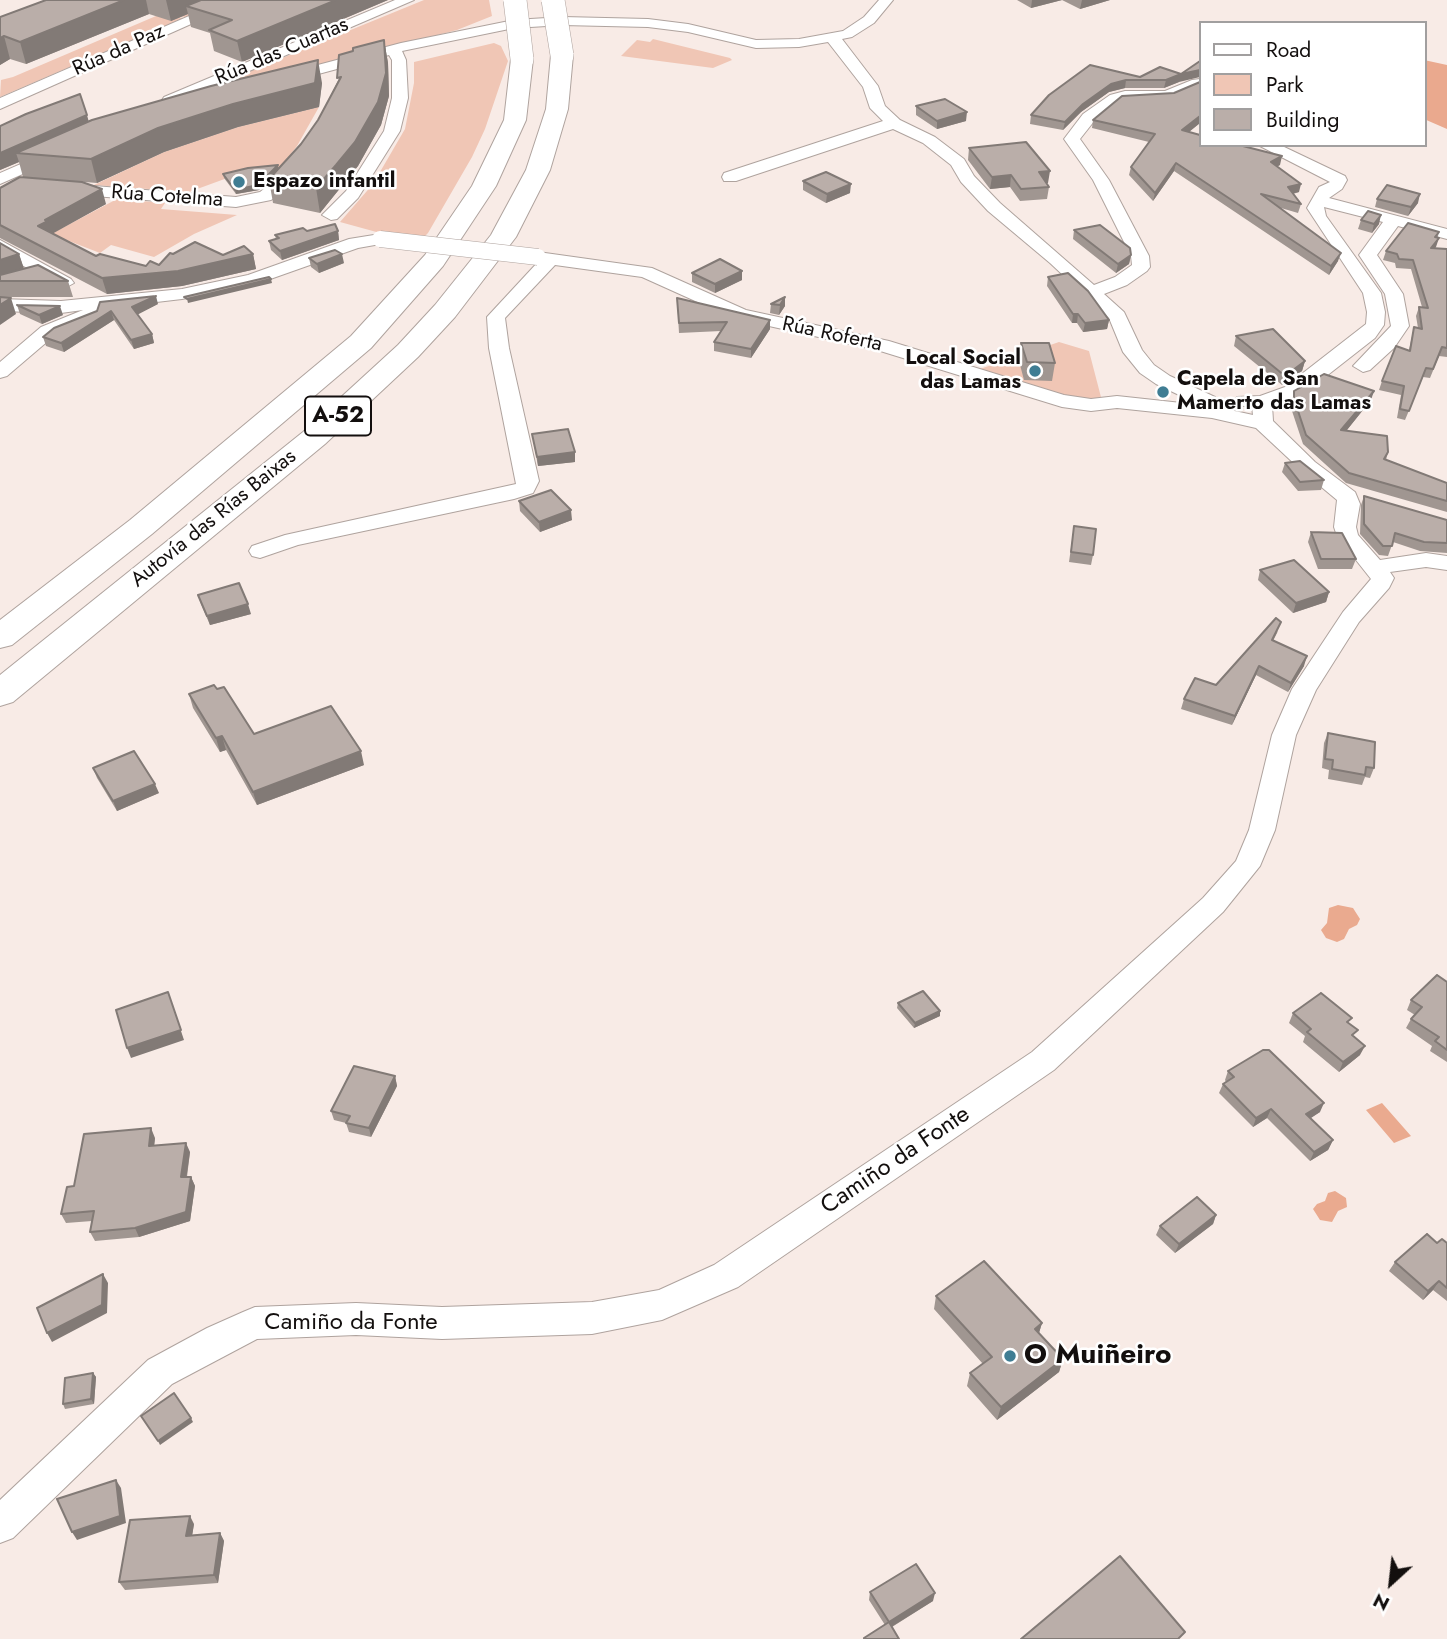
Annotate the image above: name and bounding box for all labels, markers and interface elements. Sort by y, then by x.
street label: Rúa das Cuartas [212,13,352,91]
street label: Rúa da Paz [69,20,169,82]
legend [1198,21,1426,147]
text: Road [1266,35,1311,65]
text: Park [1266,70,1303,100]
text: Building [1266,105,1339,135]
place label: Espazo infantil [253,169,395,195]
marker: Espazo infantil [231,174,247,190]
street label: Rúa Cotelma [110,181,224,213]
street label: Rúa Roferta [780,312,884,358]
place label: Local Social das Lamas [905,346,1021,396]
marker: Local Social das Lamas [1027,363,1043,379]
place label: Capela de San Mamerto das Lamas [1177,367,1371,417]
marker: Capela de San Mamerto das Lamas [1155,384,1171,400]
road number: A-52 [305,396,371,436]
street label: Autovía das Rías Baixas [126,445,302,593]
street label: Camiño da Fonte [816,1101,976,1221]
street label: Camiño da Fonte [264,1309,438,1337]
place label: O Muiñeiro [1024,1339,1172,1373]
marker: O Muiñeiro [1002,1348,1018,1364]
north arrow [1356,1548,1426,1618]
text: N [1368,1587,1394,1618]

